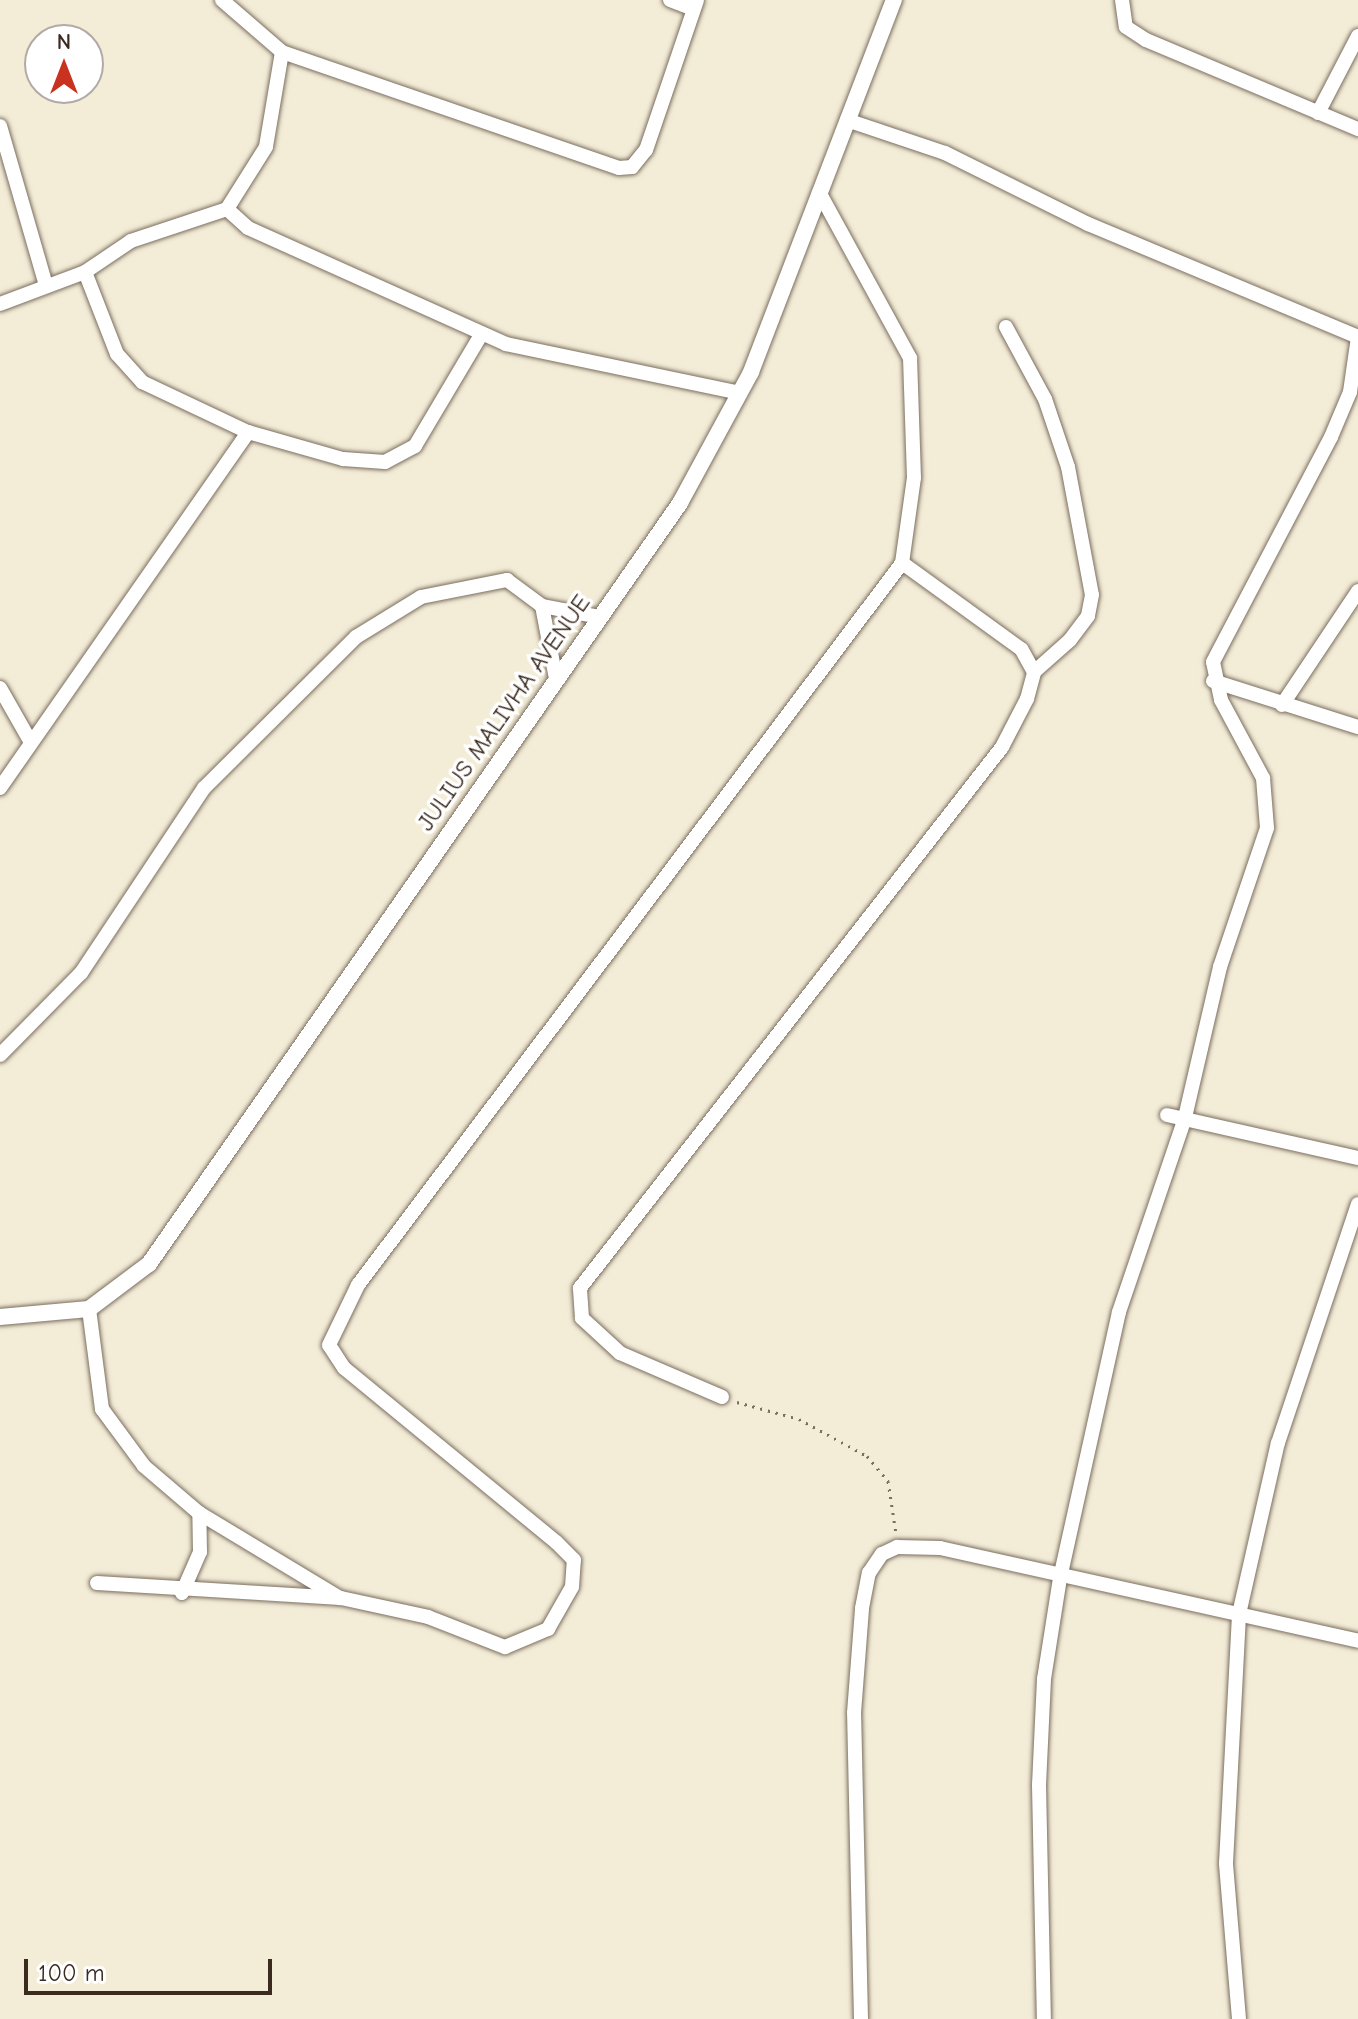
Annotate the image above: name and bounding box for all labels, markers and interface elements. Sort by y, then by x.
north arrow [24,24,104,104]
text: N [57,29,71,55]
street label: JULIUS MALIVHA AVENUE [411,589,597,837]
scale bar [28,1943,276,1993]
text: 100 m [38,1959,105,1987]

